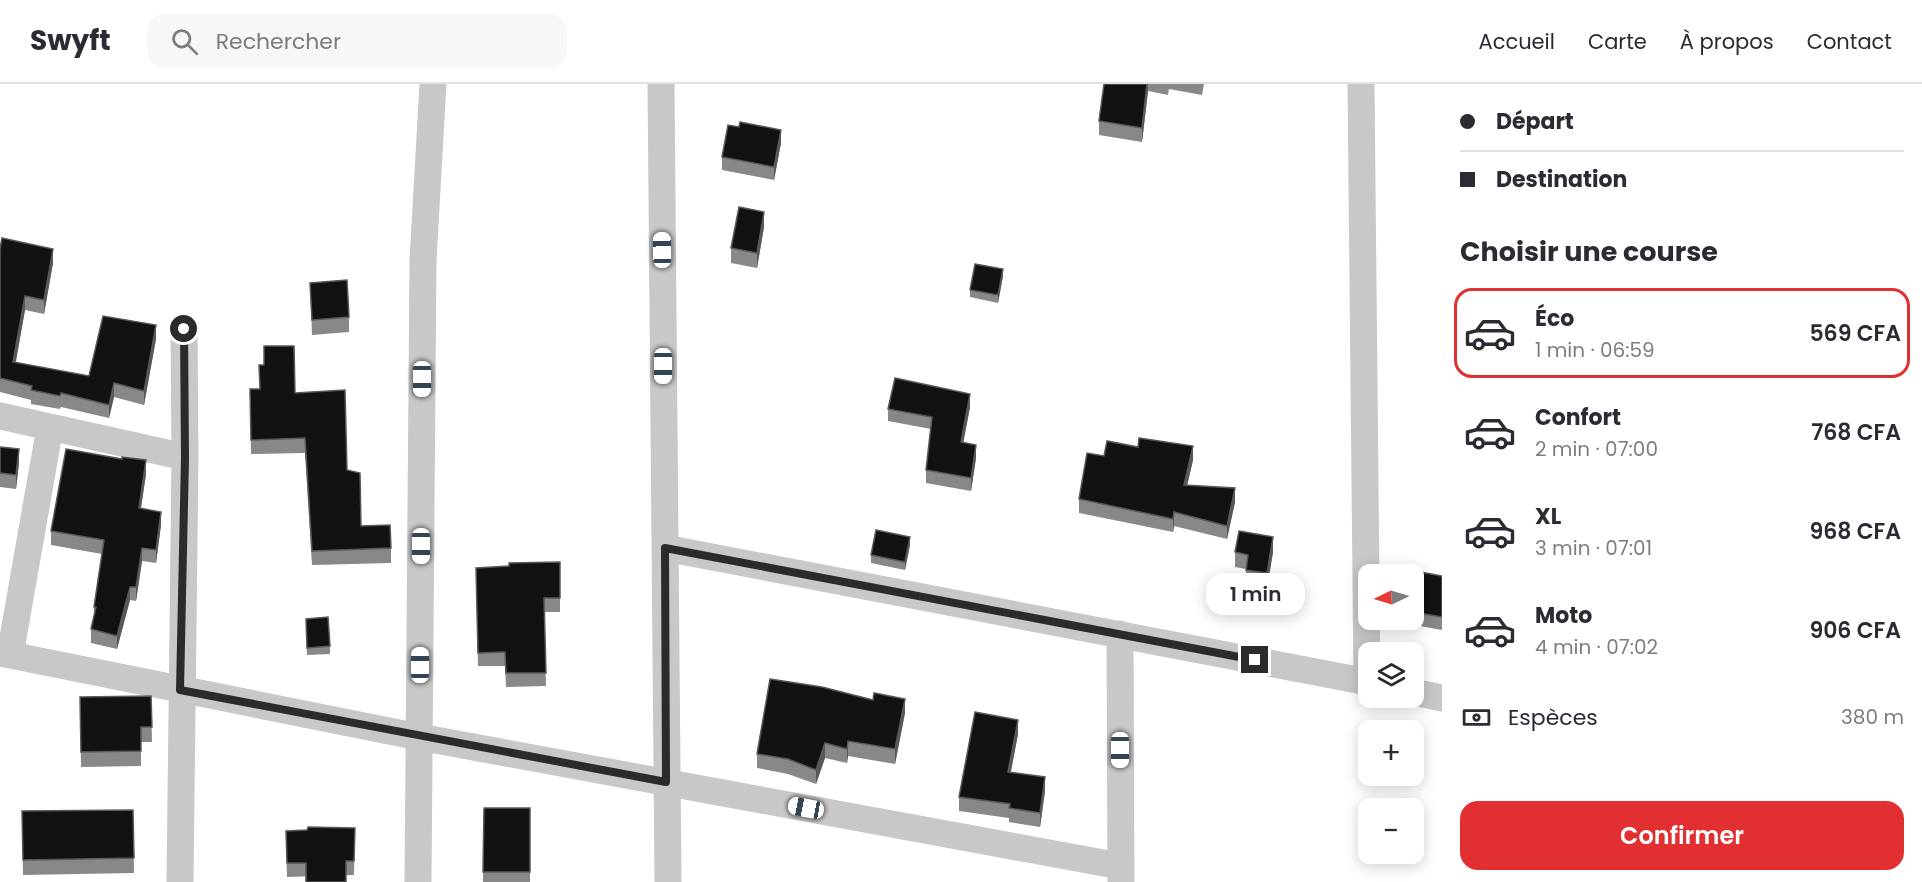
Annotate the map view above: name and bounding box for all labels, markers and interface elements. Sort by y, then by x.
search box [147,14,567,68]
text: Swyft [30,21,111,60]
icon: search [168,25,201,58]
text: Rechercher [216,26,341,57]
text: Accueil [1478,27,1555,56]
text: Carte [1588,27,1647,56]
text: À propos [1680,27,1774,56]
text: Contact [1807,27,1892,56]
text: Départ [1496,106,1574,137]
text: Destination [1496,164,1627,195]
car [653,232,671,268]
text: Choisir une course [1460,233,1718,270]
text: Éco [1535,303,1574,334]
icon: car [1463,306,1517,360]
route start [170,315,197,342]
text: 569 CFA [1809,318,1901,349]
text: 1 min · 06:59 [1535,336,1655,364]
car [654,348,672,384]
car [413,361,431,397]
text: Confort [1535,402,1621,433]
icon: car [1463,405,1517,459]
text: 768 CFA [1811,417,1901,448]
text: 2 min · 07:00 [1535,435,1658,463]
text: XL [1535,501,1561,532]
icon: car [1463,504,1517,558]
text: 968 CFA [1809,516,1901,547]
car [412,528,430,564]
text: 3 min · 07:01 [1535,534,1652,562]
north arrow [1358,564,1424,630]
map controls [1358,564,1424,864]
callout: 1 min [1206,573,1304,615]
text: 1 min [1230,580,1281,608]
text: Moto [1535,600,1592,631]
icon: car [1463,603,1517,657]
text: 906 CFA [1809,615,1901,646]
text: 4 min · 07:02 [1535,633,1658,661]
button: layers [1358,642,1424,708]
route end [1241,646,1268,673]
car [411,647,429,683]
icon: cash [1460,701,1493,734]
text: Espèces [1508,702,1598,733]
text: 380 m [1841,703,1904,731]
button: + [1358,720,1424,786]
car [1111,732,1129,768]
car [787,796,825,820]
button: − [1358,798,1424,864]
button: Confirmer [1460,801,1904,870]

